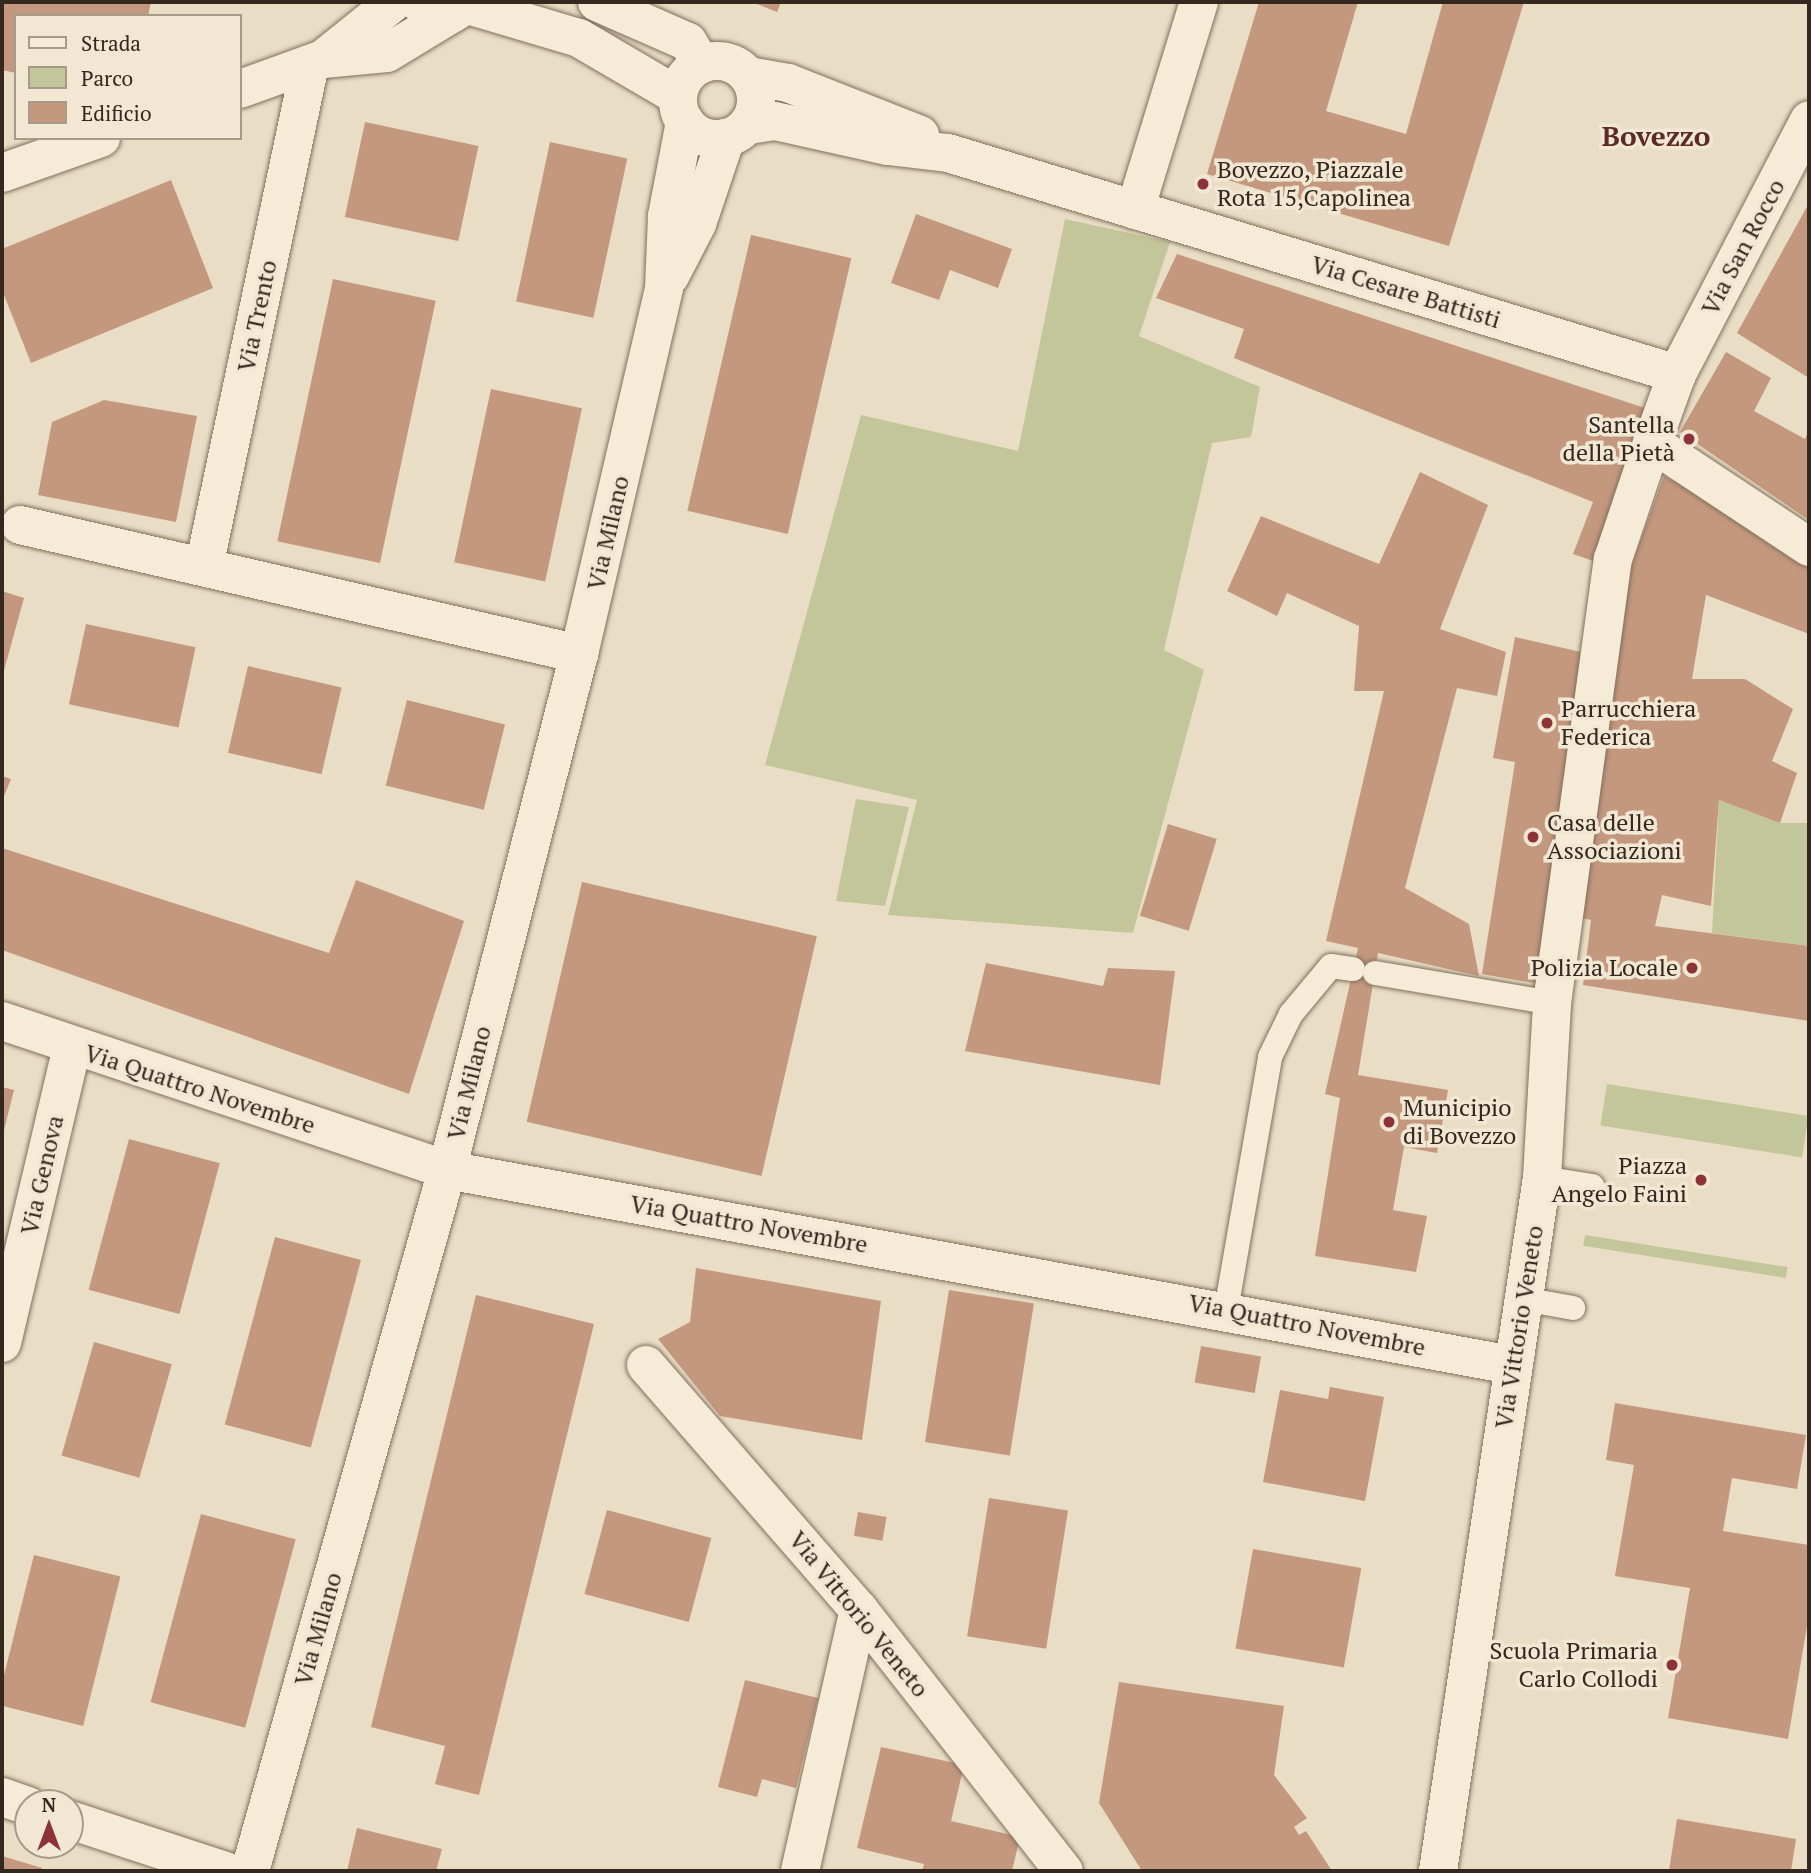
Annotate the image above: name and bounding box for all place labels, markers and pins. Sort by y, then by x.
place label: Bovezzo, Piazzale Rota 15,Capolinea [1217,156,1411,212]
marker: Bovezzo, Piazzale Rota 15,Capolinea [1195,176,1211,192]
place label: Santella della Pietà [1563,411,1675,467]
marker: Santella della Pietà [1681,431,1697,447]
place label: Parrucchiera Federica [1561,695,1696,751]
marker: Parrucchiera Federica [1539,715,1555,731]
place label: Casa delle Associazioni [1547,809,1682,865]
marker: Casa delle Associazioni [1525,829,1541,845]
place label: Polizia Locale [1531,954,1678,982]
marker: Polizia Locale [1684,960,1700,976]
place label: Municipio di Bovezzo [1403,1094,1516,1150]
marker: Municipio di Bovezzo [1381,1114,1397,1130]
place label: Piazza Angelo Faini [1551,1152,1687,1208]
marker: Piazza Angelo Faini [1693,1172,1709,1188]
place label: Scuola Primaria Carlo Collodi [1490,1637,1658,1693]
marker: Scuola Primaria Carlo Collodi [1664,1657,1680,1673]

